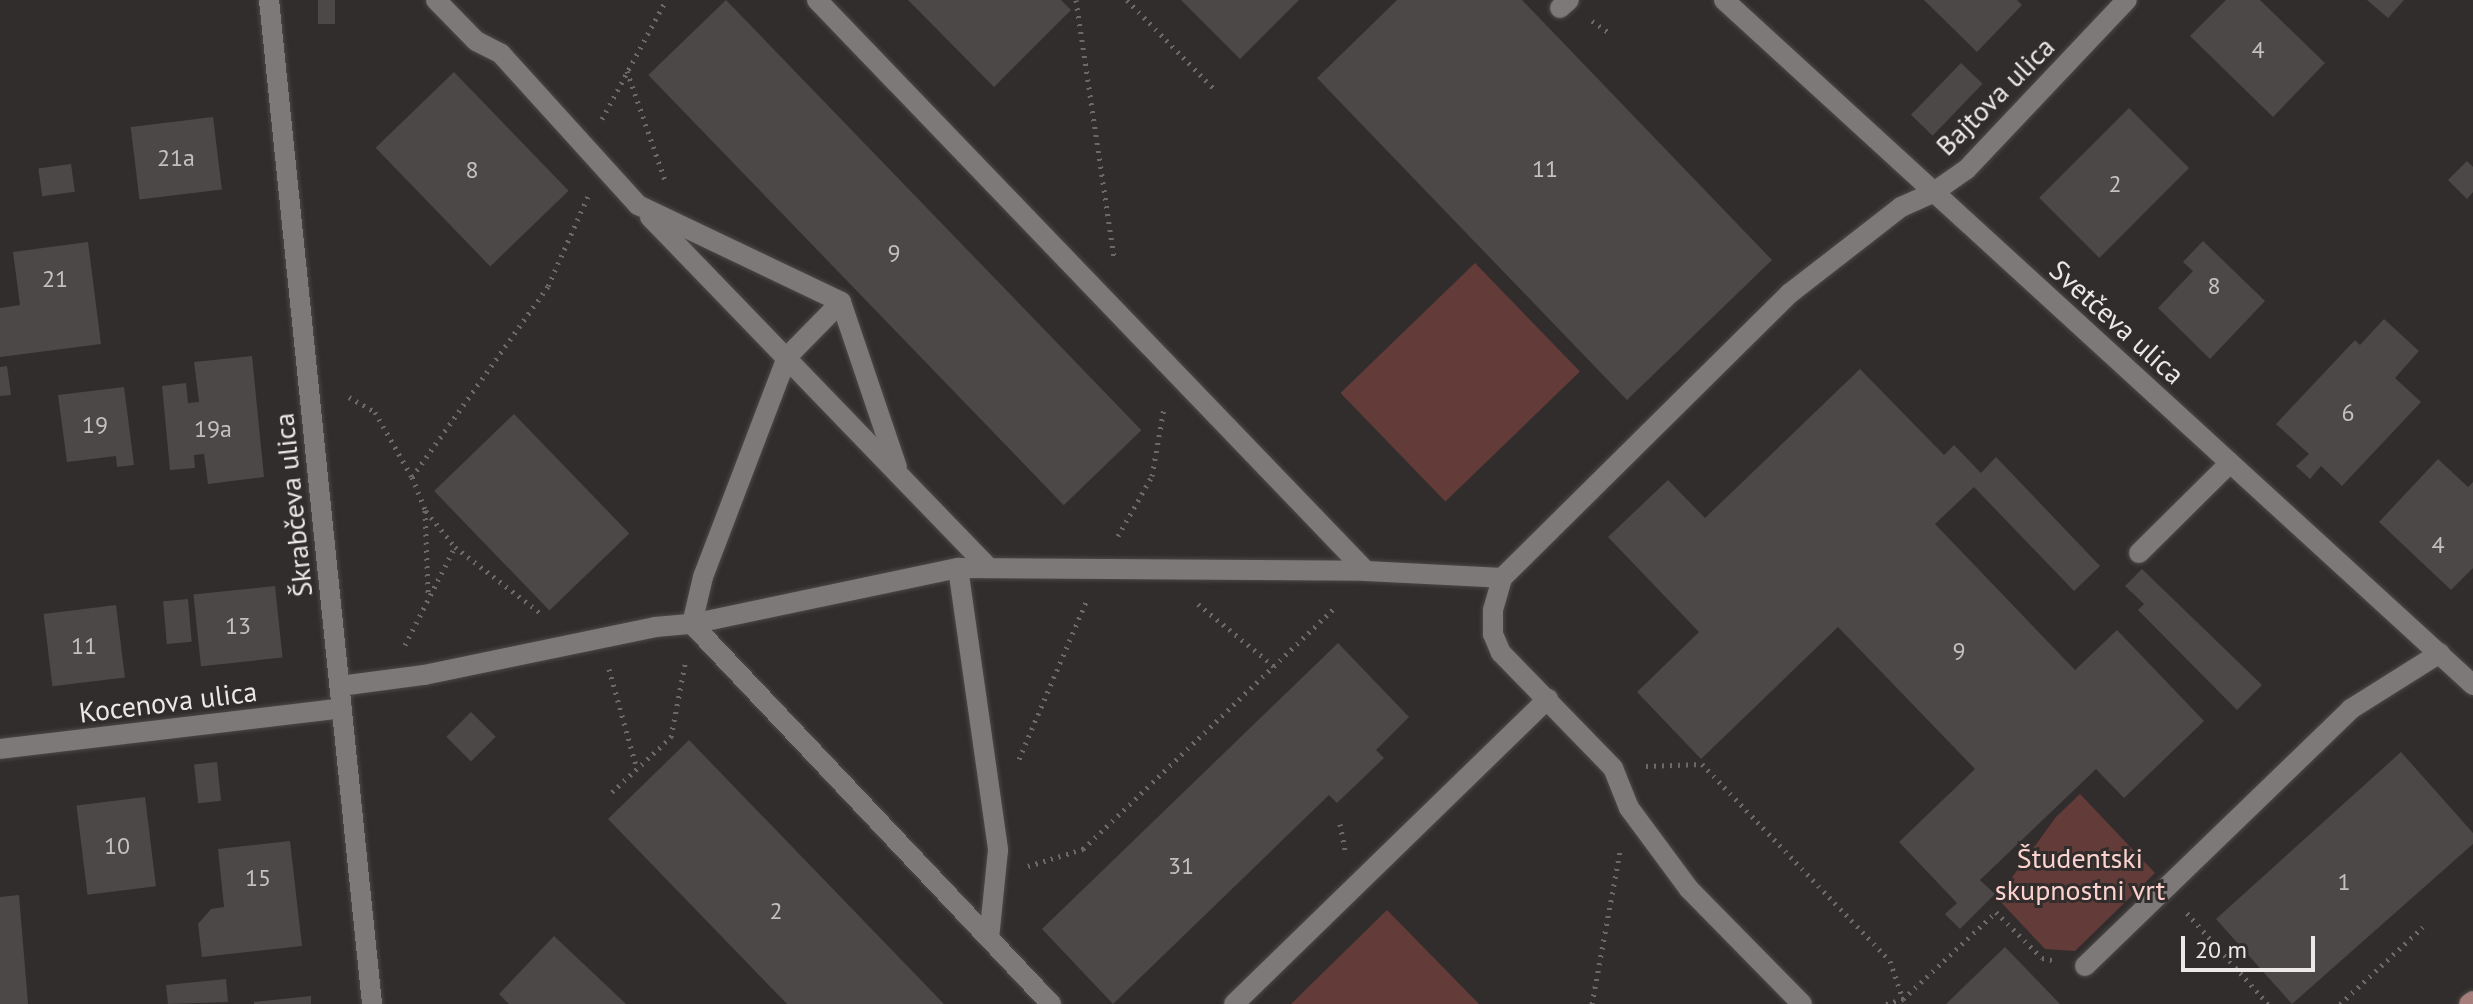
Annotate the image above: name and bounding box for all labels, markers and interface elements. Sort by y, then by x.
street label: Bajtova ulica [1929,30,2061,162]
house number: 4 [2251,36,2265,64]
house number: 21a [157,144,195,172]
house number: 11 [1532,155,1558,183]
house number: 8 [465,156,479,184]
house number: 2 [2108,170,2122,198]
house number: 9 [887,239,901,267]
street label: Svetčeva ulica [2043,253,2191,391]
house number: 21 [42,265,68,293]
house number: 8 [2207,272,2221,300]
house number: 6 [2341,399,2355,427]
house number: 19 [82,411,108,439]
street label: Škrabčeva ulica [267,411,319,599]
house number: 19a [194,415,232,443]
house number: 4 [2431,531,2445,559]
house number: 13 [225,612,251,640]
house number: 11 [71,632,97,660]
house number: 9 [1952,637,1966,665]
street label: Kocenova ulica [77,674,259,730]
house number: 10 [104,832,130,860]
park label: Študentski skupnostni vrt [1995,841,2165,907]
house number: 31 [1168,852,1194,880]
house number: 15 [245,864,271,892]
house number: 1 [2337,868,2351,896]
house number: 2 [769,897,783,925]
scale bar [2185,920,2319,970]
text: 20 m [2195,934,2247,965]

